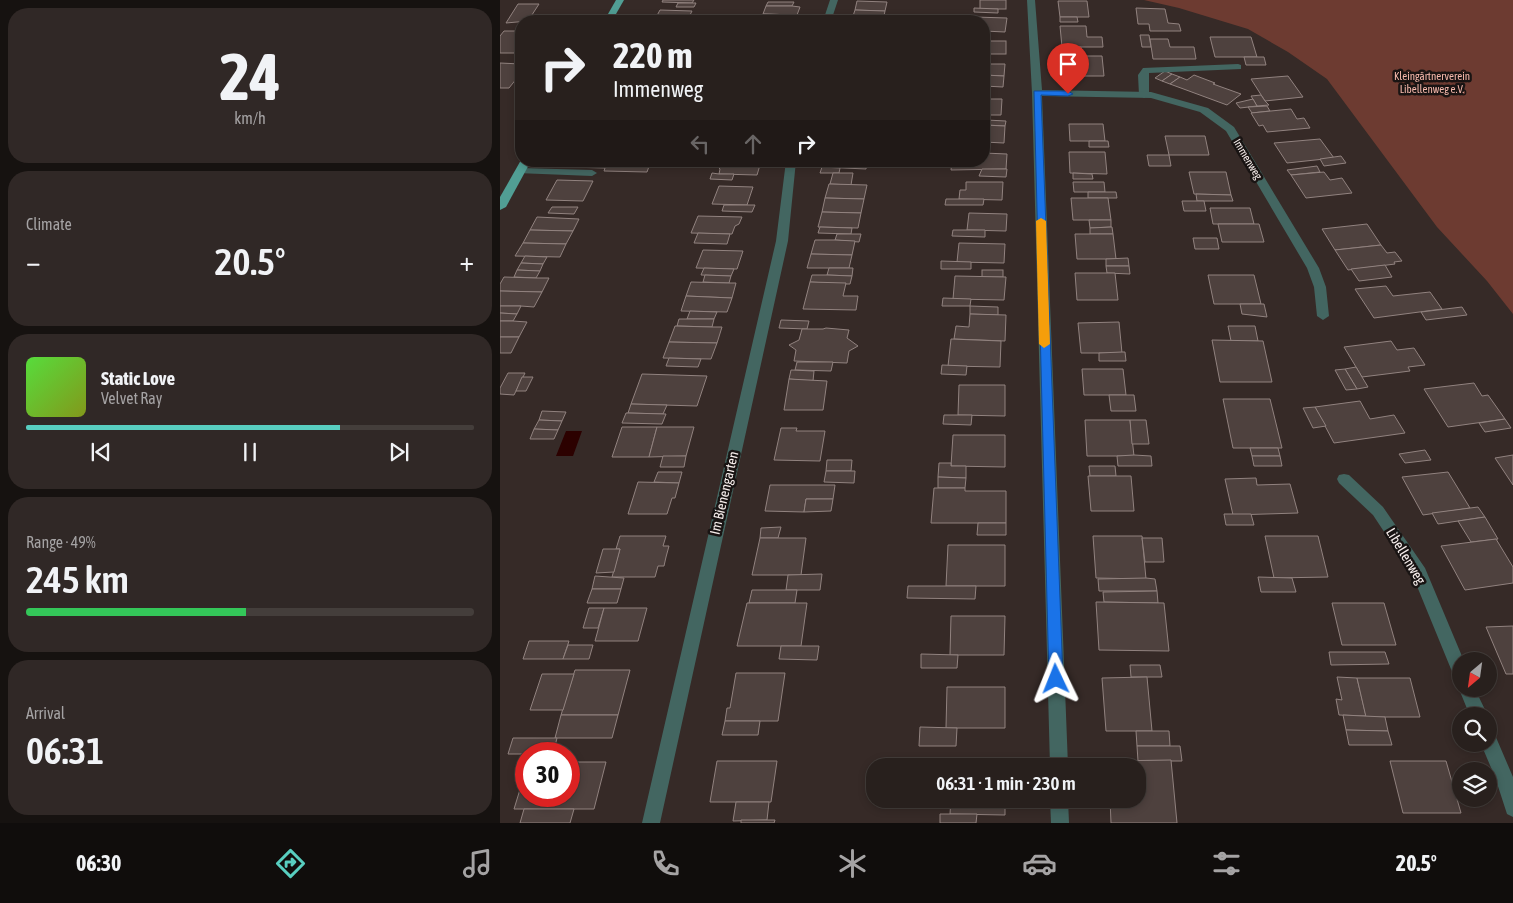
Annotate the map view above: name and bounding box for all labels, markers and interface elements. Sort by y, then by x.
icon: right [530,35,595,100]
text: 220 m [613,35,692,75]
text: 24 [219,39,281,114]
pin [1047,43,1089,94]
icon: arrive [1054,50,1082,78]
park label: Kleingärtnerverein Libellenweg e.V. [1394,70,1470,95]
text: Immenweg [613,76,703,102]
text: km/h [234,109,266,127]
icon: left [686,130,714,158]
icon: ahead [739,130,767,158]
icon: right [792,130,820,158]
street label: Immenweg [1231,137,1265,182]
text: Climate [26,215,72,233]
text: 20.5° [215,240,285,283]
text: − [26,245,41,277]
text: + [459,245,474,277]
text: Static Love [101,367,175,389]
text: Velvet Ray [101,389,162,407]
icon: previous [87,438,115,466]
icon: pause [236,438,264,466]
icon: next [385,438,413,466]
street label: Im Bienengarten [707,450,741,536]
street label: Libellenweg [1383,525,1429,587]
text: Range · 49% [26,533,96,551]
text: 245 km [26,558,129,601]
position arrow [1029,652,1081,704]
north arrow [1452,652,1498,698]
map controls [1452,652,1497,807]
text: Arrival [26,704,65,722]
button: search [1452,707,1497,752]
text: 06:31 [26,729,104,772]
speed limit sign: 30 [515,742,580,807]
button: layers [1452,762,1497,807]
text: 06:31 · 1 min · 230 m [936,772,1076,794]
icon: directions [273,846,308,881]
icon: music [460,846,495,881]
icon: phone [648,846,683,881]
icon: climate [835,846,870,881]
icon: car [1022,846,1057,881]
icon: filters [1209,846,1244,881]
text: 06:30 [76,850,121,876]
text: 20.5° [1396,850,1437,876]

